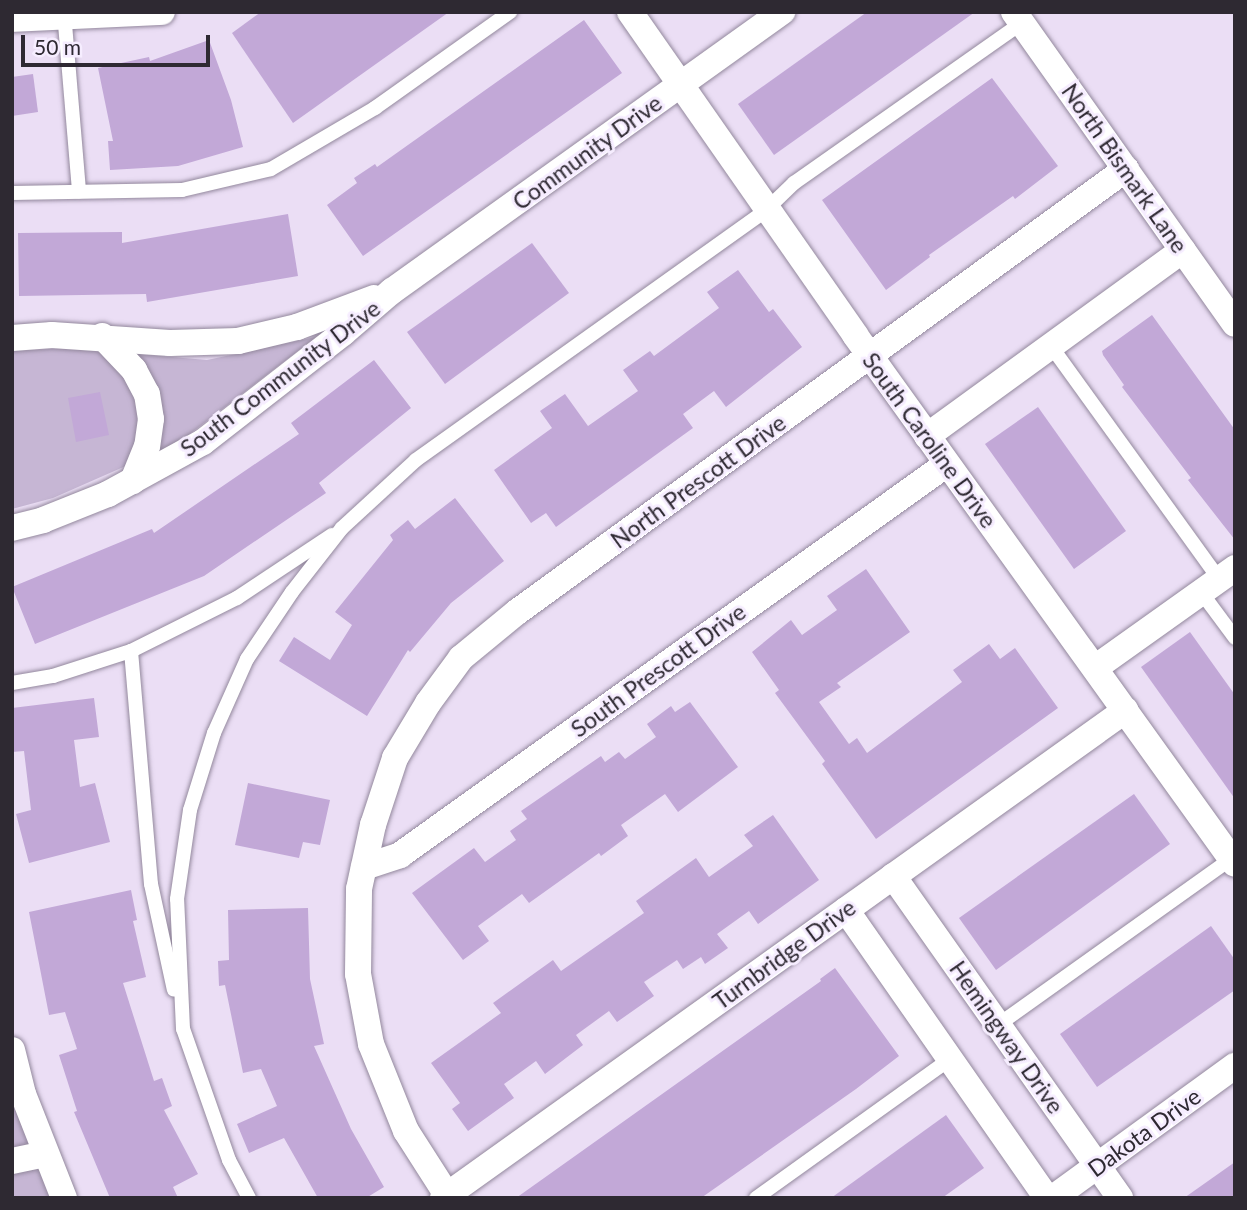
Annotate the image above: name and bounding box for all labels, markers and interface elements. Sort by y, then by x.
scale bar [24,21,214,65]
text: 50 m [34,34,81,59]
street label: North Bismark Lane [1056,78,1194,258]
street label: Community Drive [507,89,667,215]
street label: South Community Drive [175,294,385,462]
street label: South Caroline Drive [857,347,1003,533]
street label: North Prescott Drive [605,408,791,554]
street label: South Prescott Drive [565,597,751,743]
street label: Turnbridge Drive [707,893,861,1015]
street label: Hemingway Drive [944,955,1070,1119]
street label: Dakota Drive [1082,1082,1206,1182]

